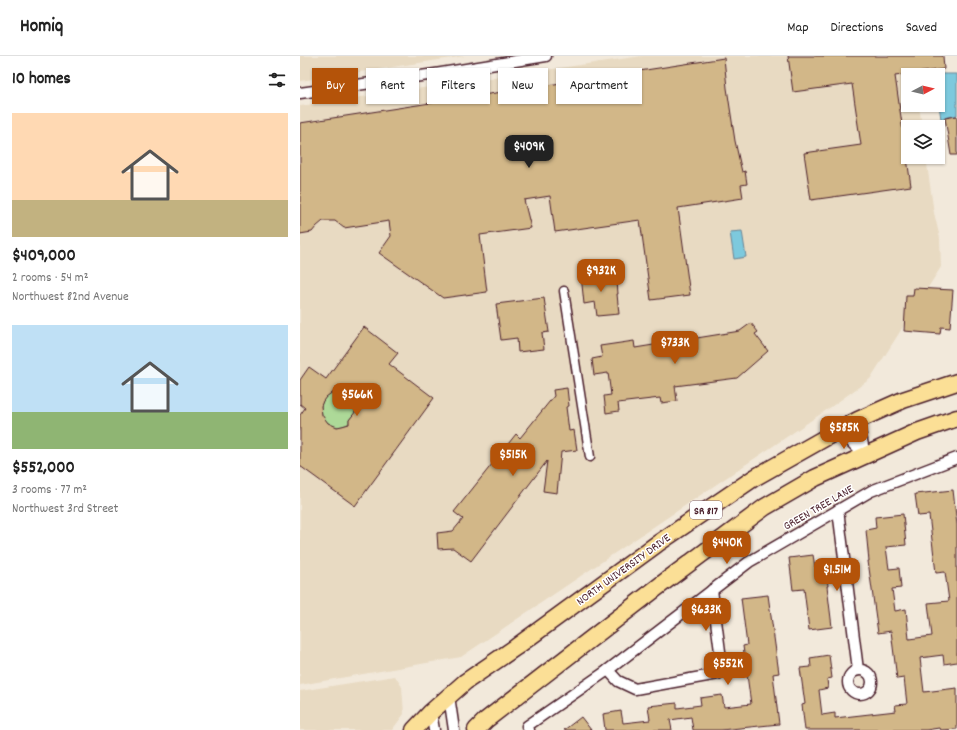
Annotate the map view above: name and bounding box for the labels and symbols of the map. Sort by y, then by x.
north arrow [901,68,945,112]
pin: $409K [501,135,557,169]
pin: $932K [573,259,629,293]
pin: $733K [647,331,703,365]
pin: $566K [329,383,385,417]
pin: $585K [816,416,872,450]
pin: $515K [485,443,541,477]
street label: GREEN TREE LANE [780,481,858,535]
road number: SR 817 [690,501,722,519]
street label: NORTH UNIVERSITY DRIVE [573,530,675,610]
pin: $440K [699,531,755,565]
pin: $1.51M [804,558,870,592]
pin: $633K [678,598,734,632]
pin: $552K [700,652,756,686]

